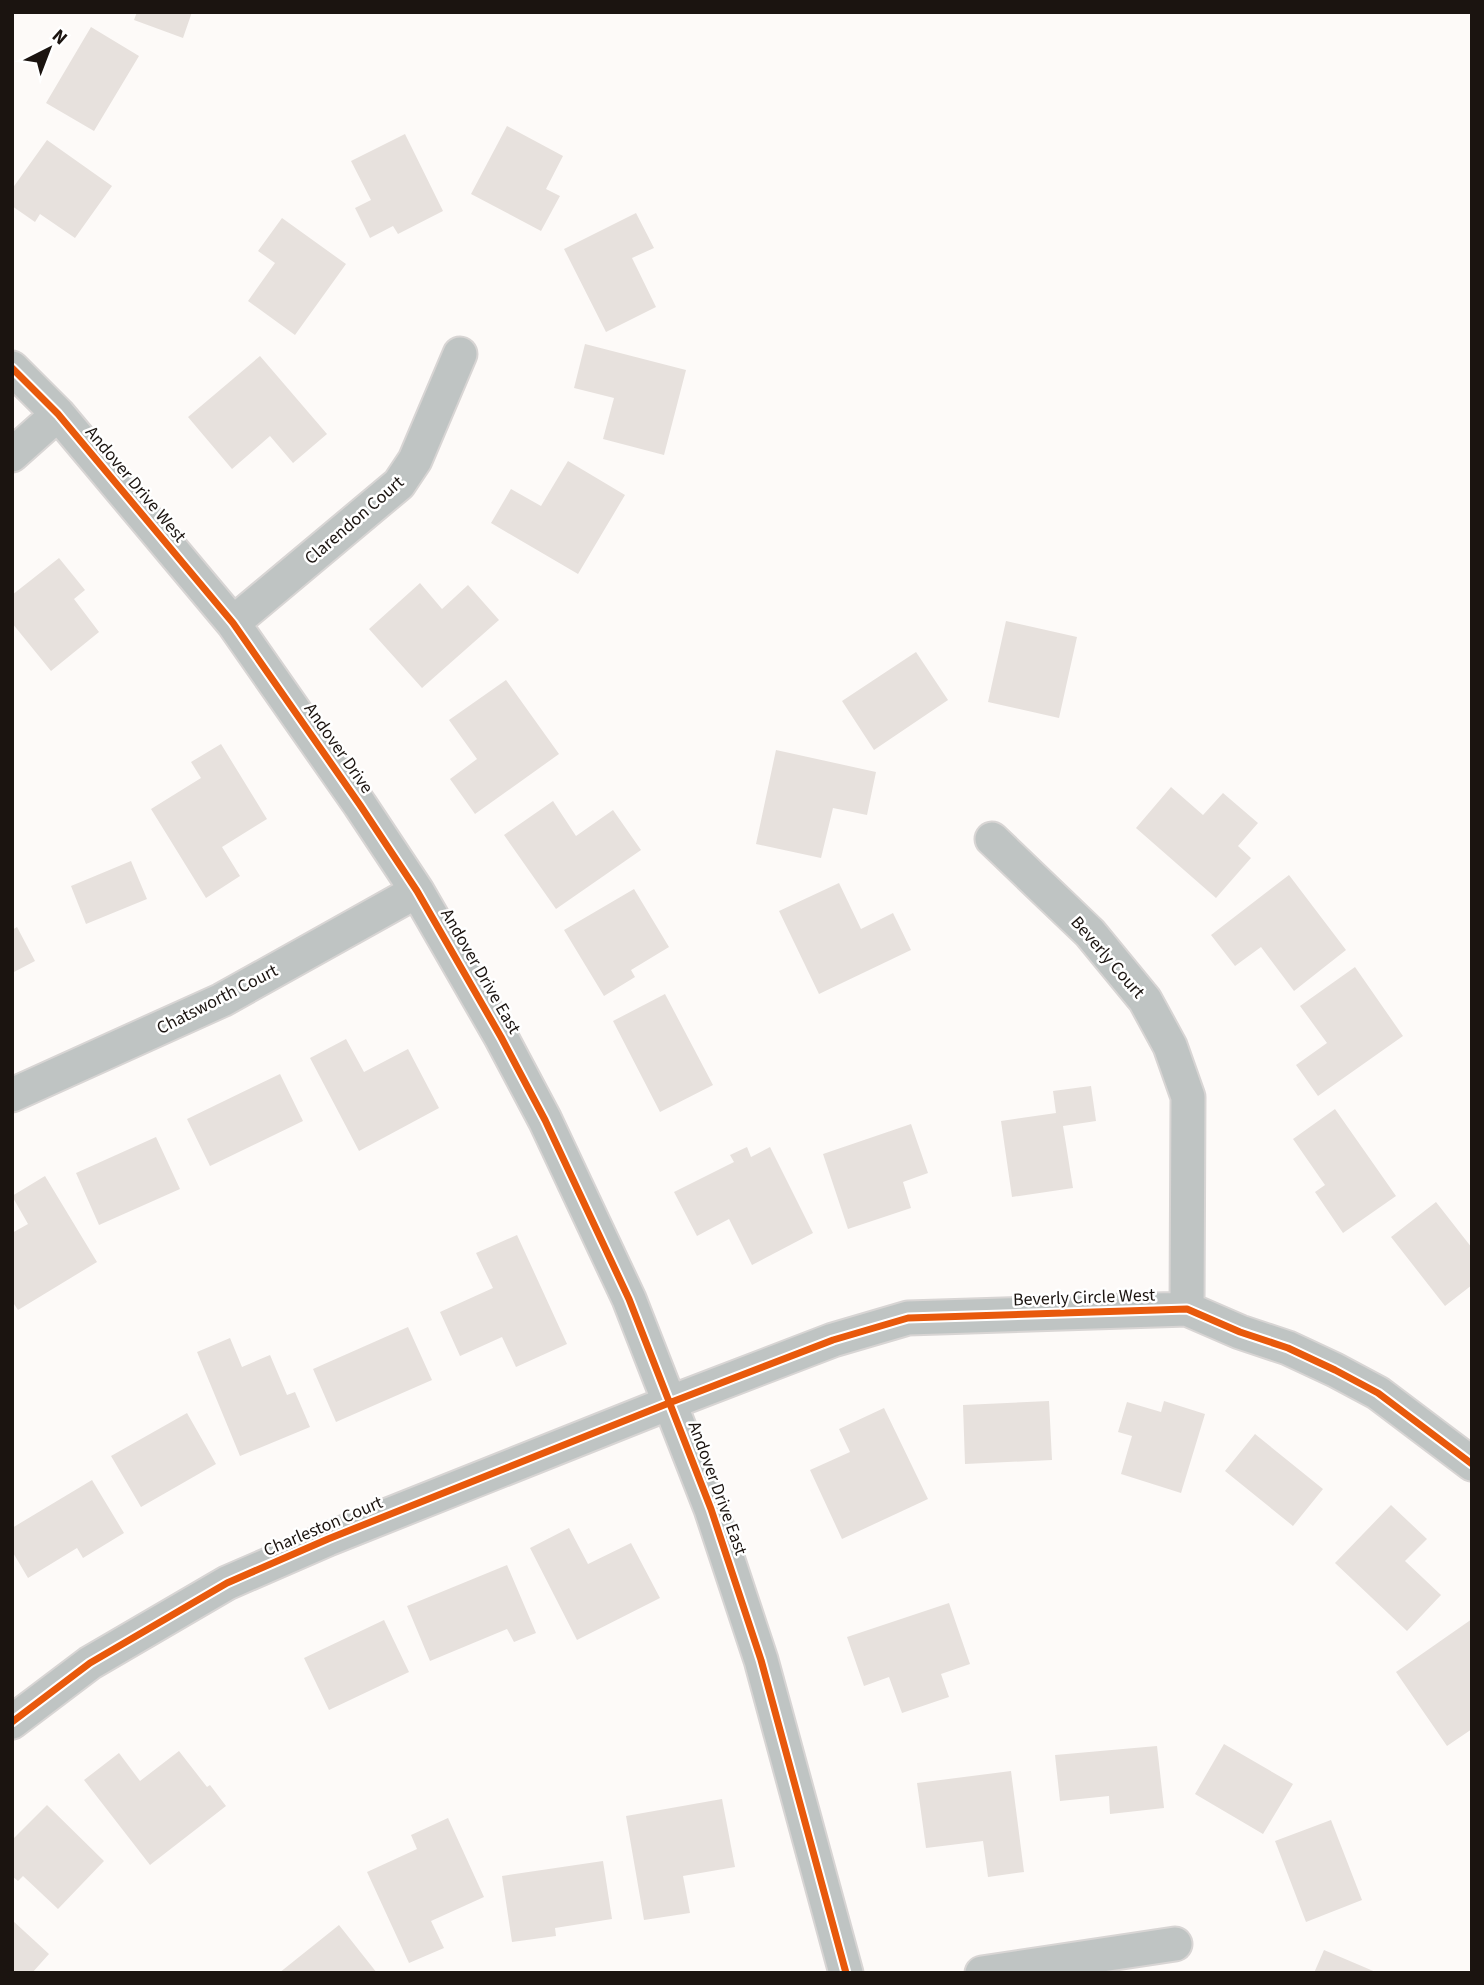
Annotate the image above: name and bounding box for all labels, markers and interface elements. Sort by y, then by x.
north arrow [14,14,84,84]
text: N [46,23,73,52]
street label: Andover Drive West [79,421,192,548]
street label: Clarendon Court [299,470,409,571]
street label: Andover Drive [298,698,379,799]
street label: Andover Drive East [435,904,527,1038]
street label: Beverly Court [1065,911,1150,1004]
street label: Chatsworth Court [152,958,282,1041]
street label: Beverly Circle West [1013,1283,1155,1312]
street label: Andover Drive East [682,1418,753,1559]
street label: Charleston Court [260,1490,387,1563]

